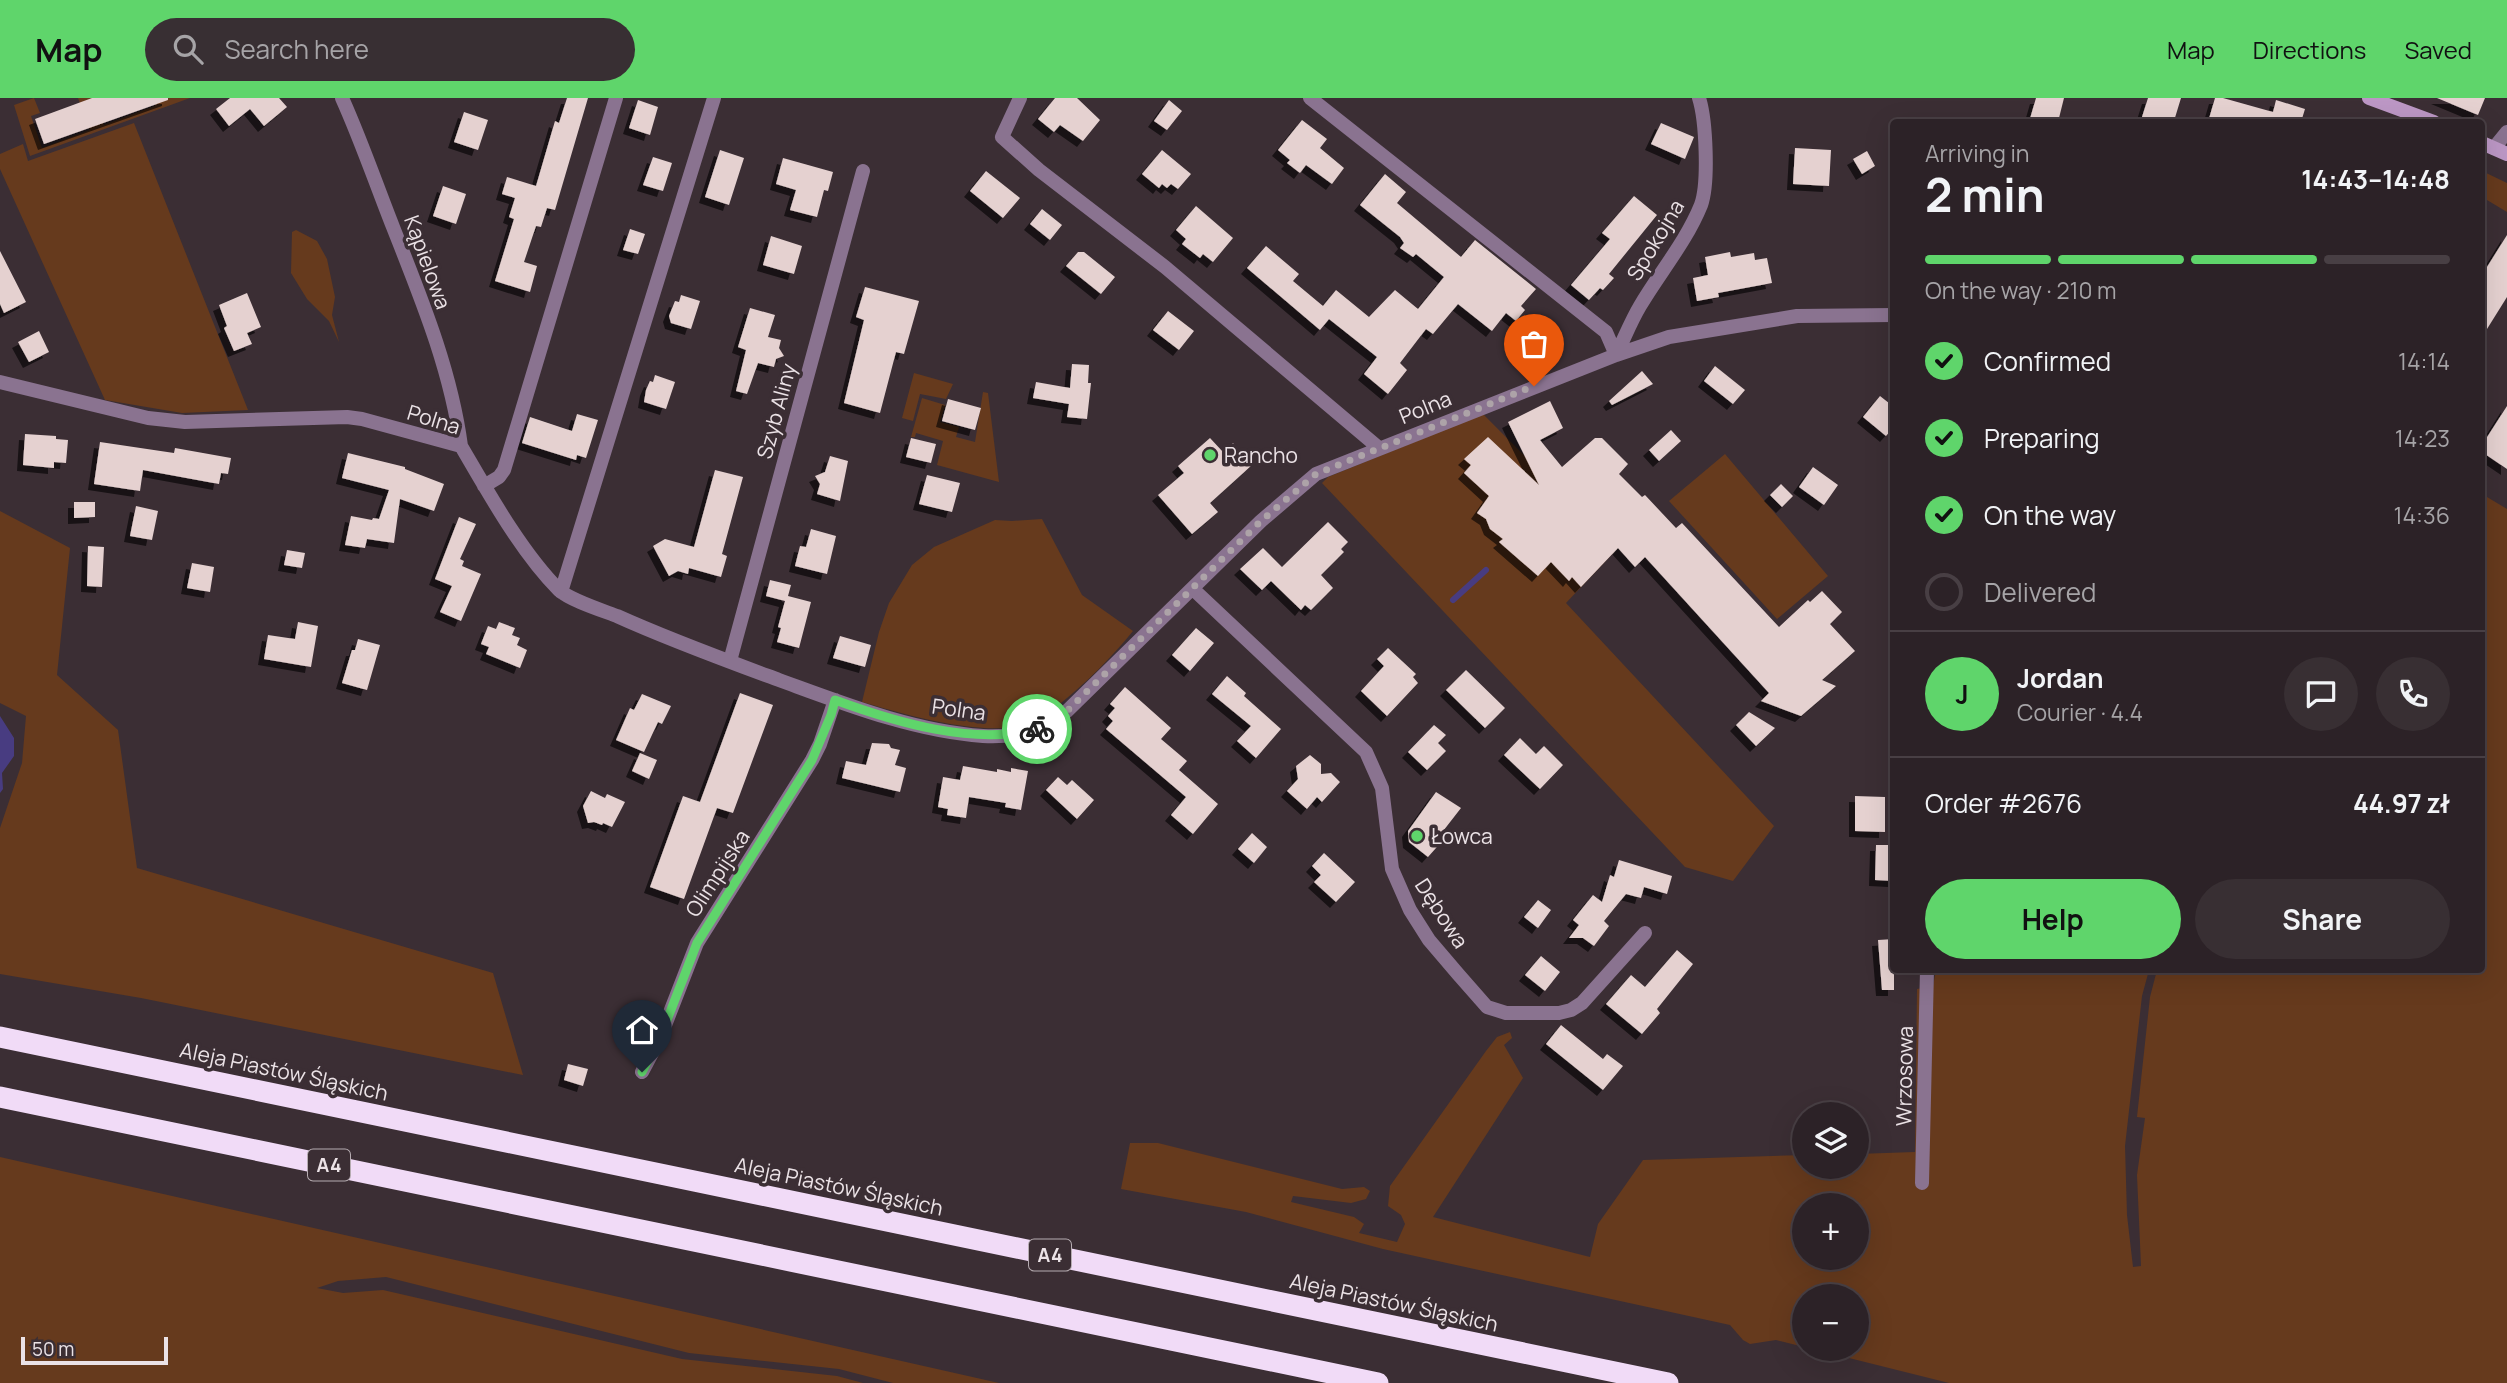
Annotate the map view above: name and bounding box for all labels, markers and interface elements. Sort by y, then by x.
search box [145,18,635,81]
text: Map [35,27,103,72]
icon: search [169,30,207,68]
text: Search here [225,31,369,67]
text: Map [2167,33,2215,66]
text: Directions [2253,33,2366,66]
text: Saved [2404,33,2472,66]
text: Arriving in [1925,137,2030,169]
text: 14:43–14:48 [2301,161,2450,197]
text: 2 min [1925,163,2045,226]
street label: Spokojna [1620,194,1690,286]
street label: Kąpielowa [398,211,458,313]
text: On the way · 210 m [1925,274,2117,306]
pin [1504,314,1564,386]
icon: bag [1515,325,1553,363]
icon: check [1925,342,1963,380]
text: Confirmed [1984,343,2111,379]
text: 14:14 [2398,345,2450,377]
street label: Szyb Aliny [750,360,802,462]
street label: Polna [1395,384,1455,430]
street label: Polna [404,398,464,440]
icon: check [1925,419,1963,457]
text: Preparing [1984,420,2100,456]
text: 14:23 [2395,422,2450,454]
place label: Rancho [1224,441,1298,469]
marker: Rancho [1202,447,1218,463]
icon: check [1925,496,1963,534]
text: On the way [1984,497,2116,533]
text: 14:36 [2394,499,2450,531]
text: Delivered [1984,574,2096,610]
button: chat [2284,657,2358,731]
button: phone [2376,657,2450,731]
text: Jordan [2017,660,2103,696]
text: J [1955,676,1969,712]
street label: Polna [930,691,988,727]
courier [1002,694,1072,764]
text: Courier · 4.4 [2017,696,2143,728]
icon: bike [1018,710,1056,748]
text: Order #2676 [1925,785,2082,821]
text: 44.97 zł [2353,785,2450,821]
place label: Łowca [1431,822,1493,850]
street label: Olimpijska [678,824,756,922]
marker: Łowca [1409,828,1425,844]
street label: Dębowa [1409,873,1475,953]
button: Help [1925,879,2181,959]
button: Share [2195,879,2450,959]
pin [612,1000,672,1072]
icon: home [623,1011,661,1049]
street label: Wrzosowa [1889,1026,1919,1126]
street label: Aleja Piastów Śląskich [177,1035,391,1107]
map controls [1792,1102,1869,1361]
button: layers [1792,1102,1869,1179]
road number: A4 [308,1149,350,1180]
street label: Aleja Piastów Śląskich [732,1150,946,1222]
button: + [1792,1193,1869,1270]
road number: A4 [1029,1240,1071,1270]
street label: Aleja Piastów Śląskich [1287,1266,1501,1338]
button: − [1792,1284,1869,1361]
scale bar [21,1334,168,1366]
text: 50 m [32,1336,74,1362]

